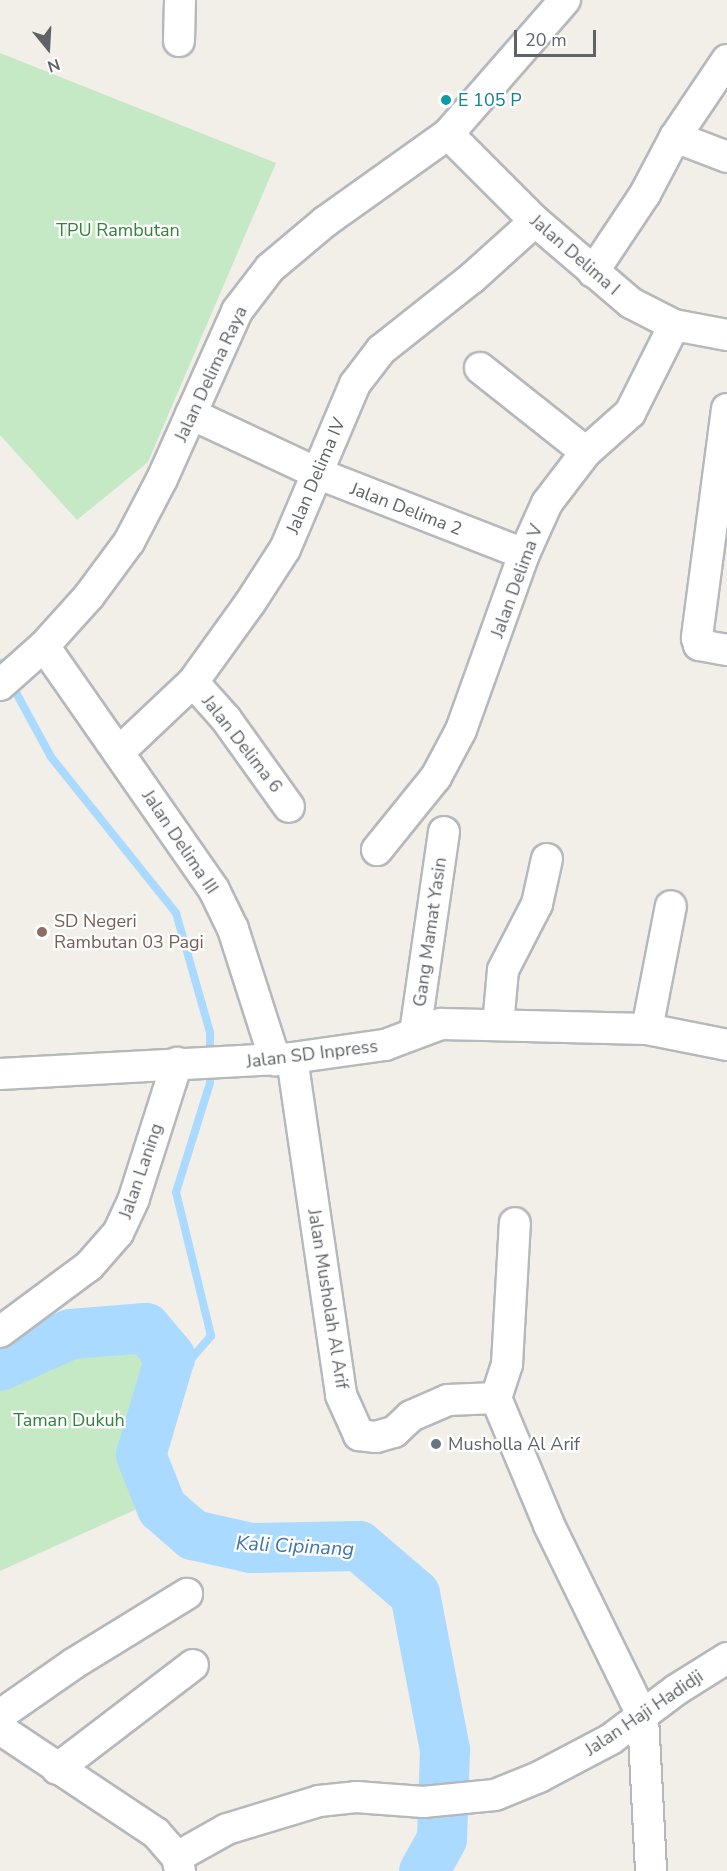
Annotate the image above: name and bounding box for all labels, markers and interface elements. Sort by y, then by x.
north arrow [18,18,78,78]
scale bar [517,18,600,56]
text: 20 m [525,28,567,52]
text: N [44,53,63,77]
place label: E 105 P [458,89,522,111]
marker: E 105 P [439,93,453,107]
street label: Jalan Delima I [526,210,624,300]
park label: TPU Rambutan [56,219,180,241]
street label: Jalan Delima Raya [170,303,252,445]
street label: Jalan Delima IV [282,415,350,537]
street label: Jalan Delima 2 [347,478,465,540]
street label: Jalan Delima V [486,521,548,641]
street label: Jalan Delima 6 [197,691,287,797]
street label: Jalan Delima III [137,786,223,898]
street label: Gang Mamat Yasin [409,856,451,1008]
place label: SD Negeri Rambutan 03 Pagi [54,911,204,954]
marker: SD Negeri Rambutan 03 Pagi [35,925,49,939]
street label: Jalan SD Inpress [245,1035,379,1073]
street label: Jalan Laning [115,1120,167,1222]
street label: Jalan Musholah Al Arif [303,1207,353,1391]
park label: Taman Dukuh [13,1409,125,1431]
place label: Musholla Al Arif [448,1433,580,1455]
marker: Musholla Al Arif [429,1437,443,1451]
water label: Kali Cipinang [235,1531,355,1561]
street label: Jalan Haji Hadidji [581,1665,707,1761]

